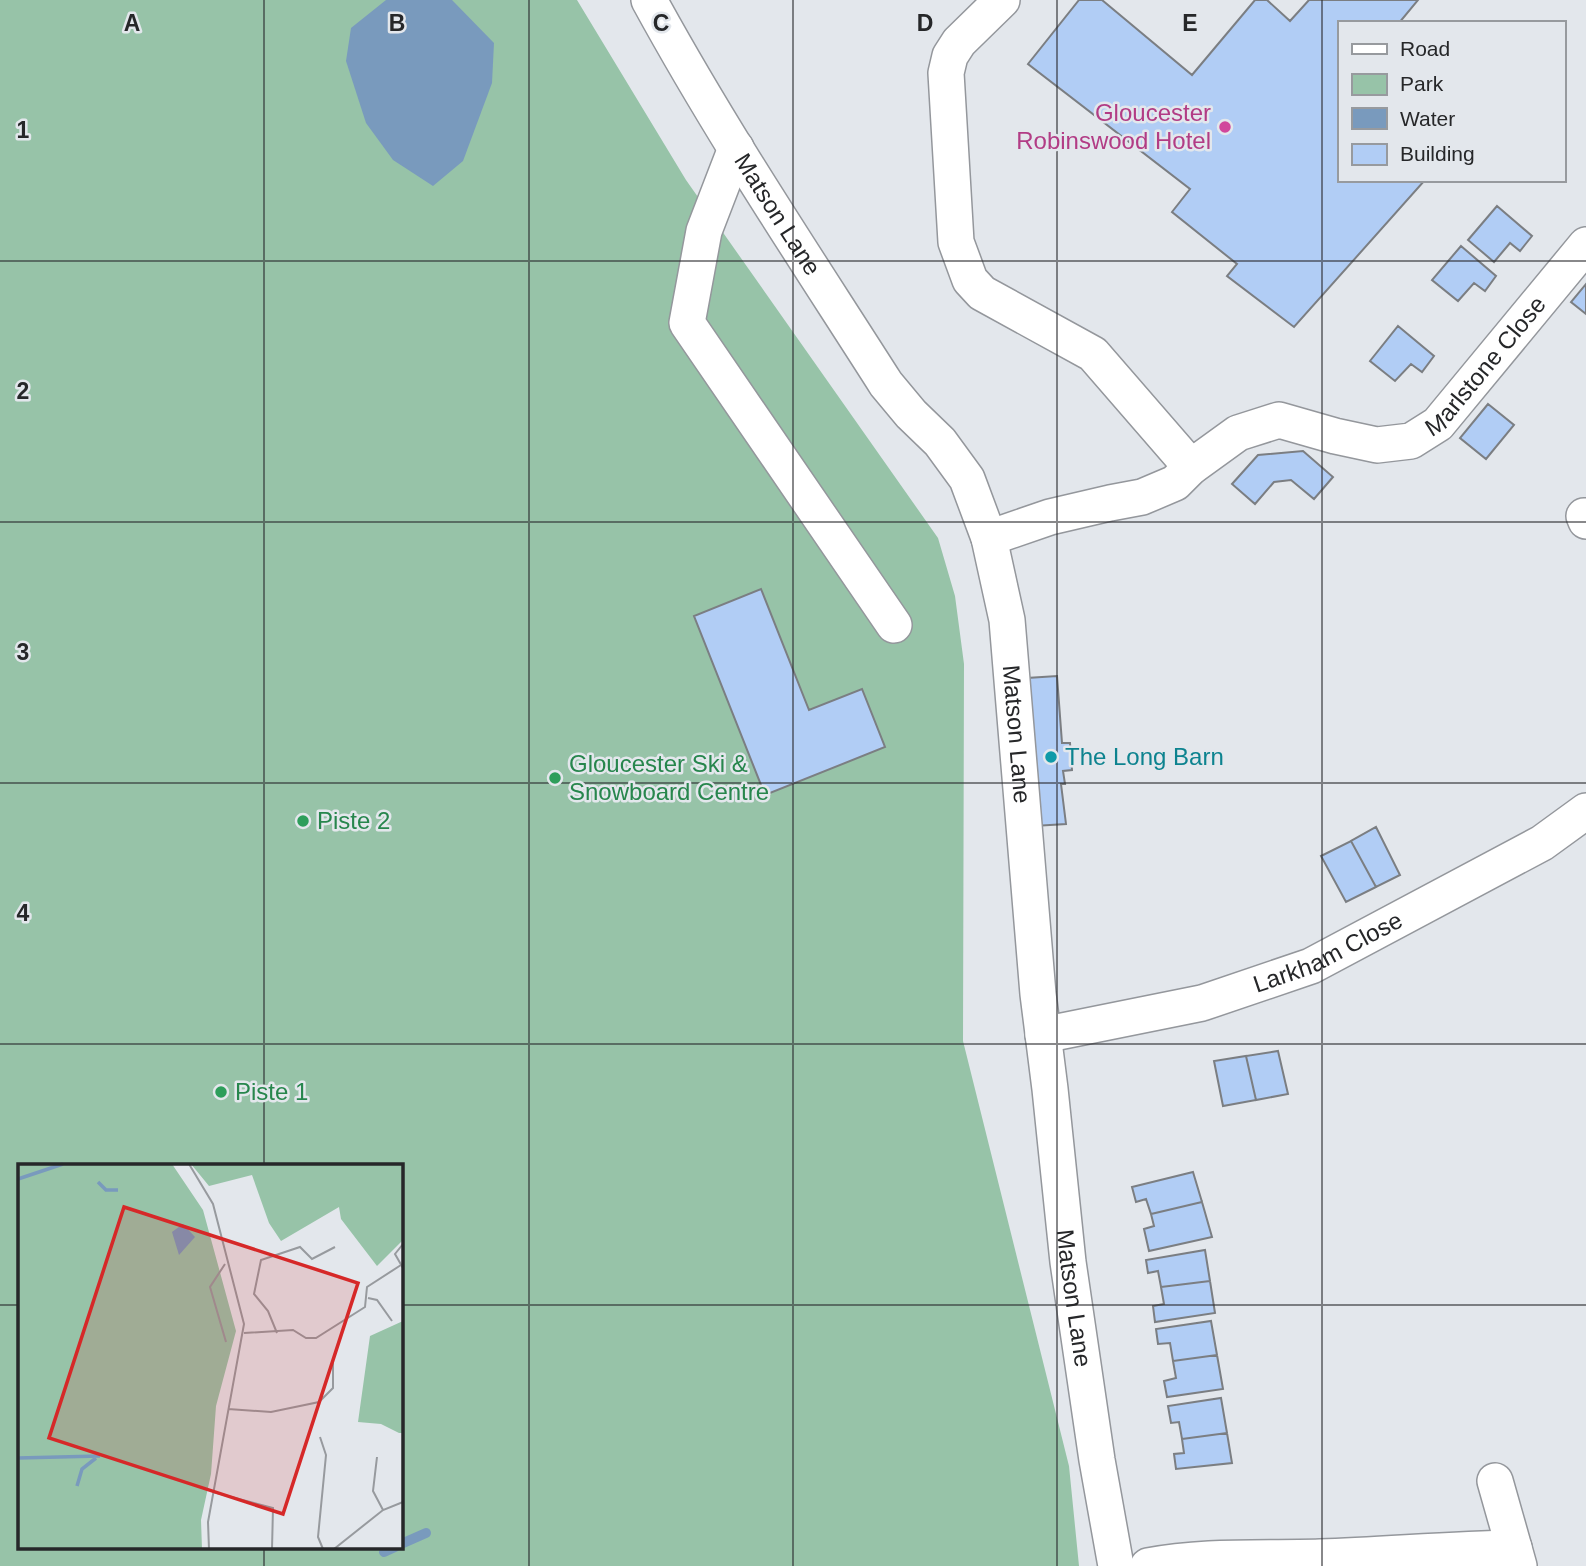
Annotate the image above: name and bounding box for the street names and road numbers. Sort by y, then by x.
street label: Matson Lane [729,148,826,280]
street label: Marlstone Close [1420,291,1551,442]
street label: Matson Lane [998,664,1036,804]
street label: Larkham Close [1250,906,1407,998]
street label: Matson Lane [1052,1228,1097,1369]

